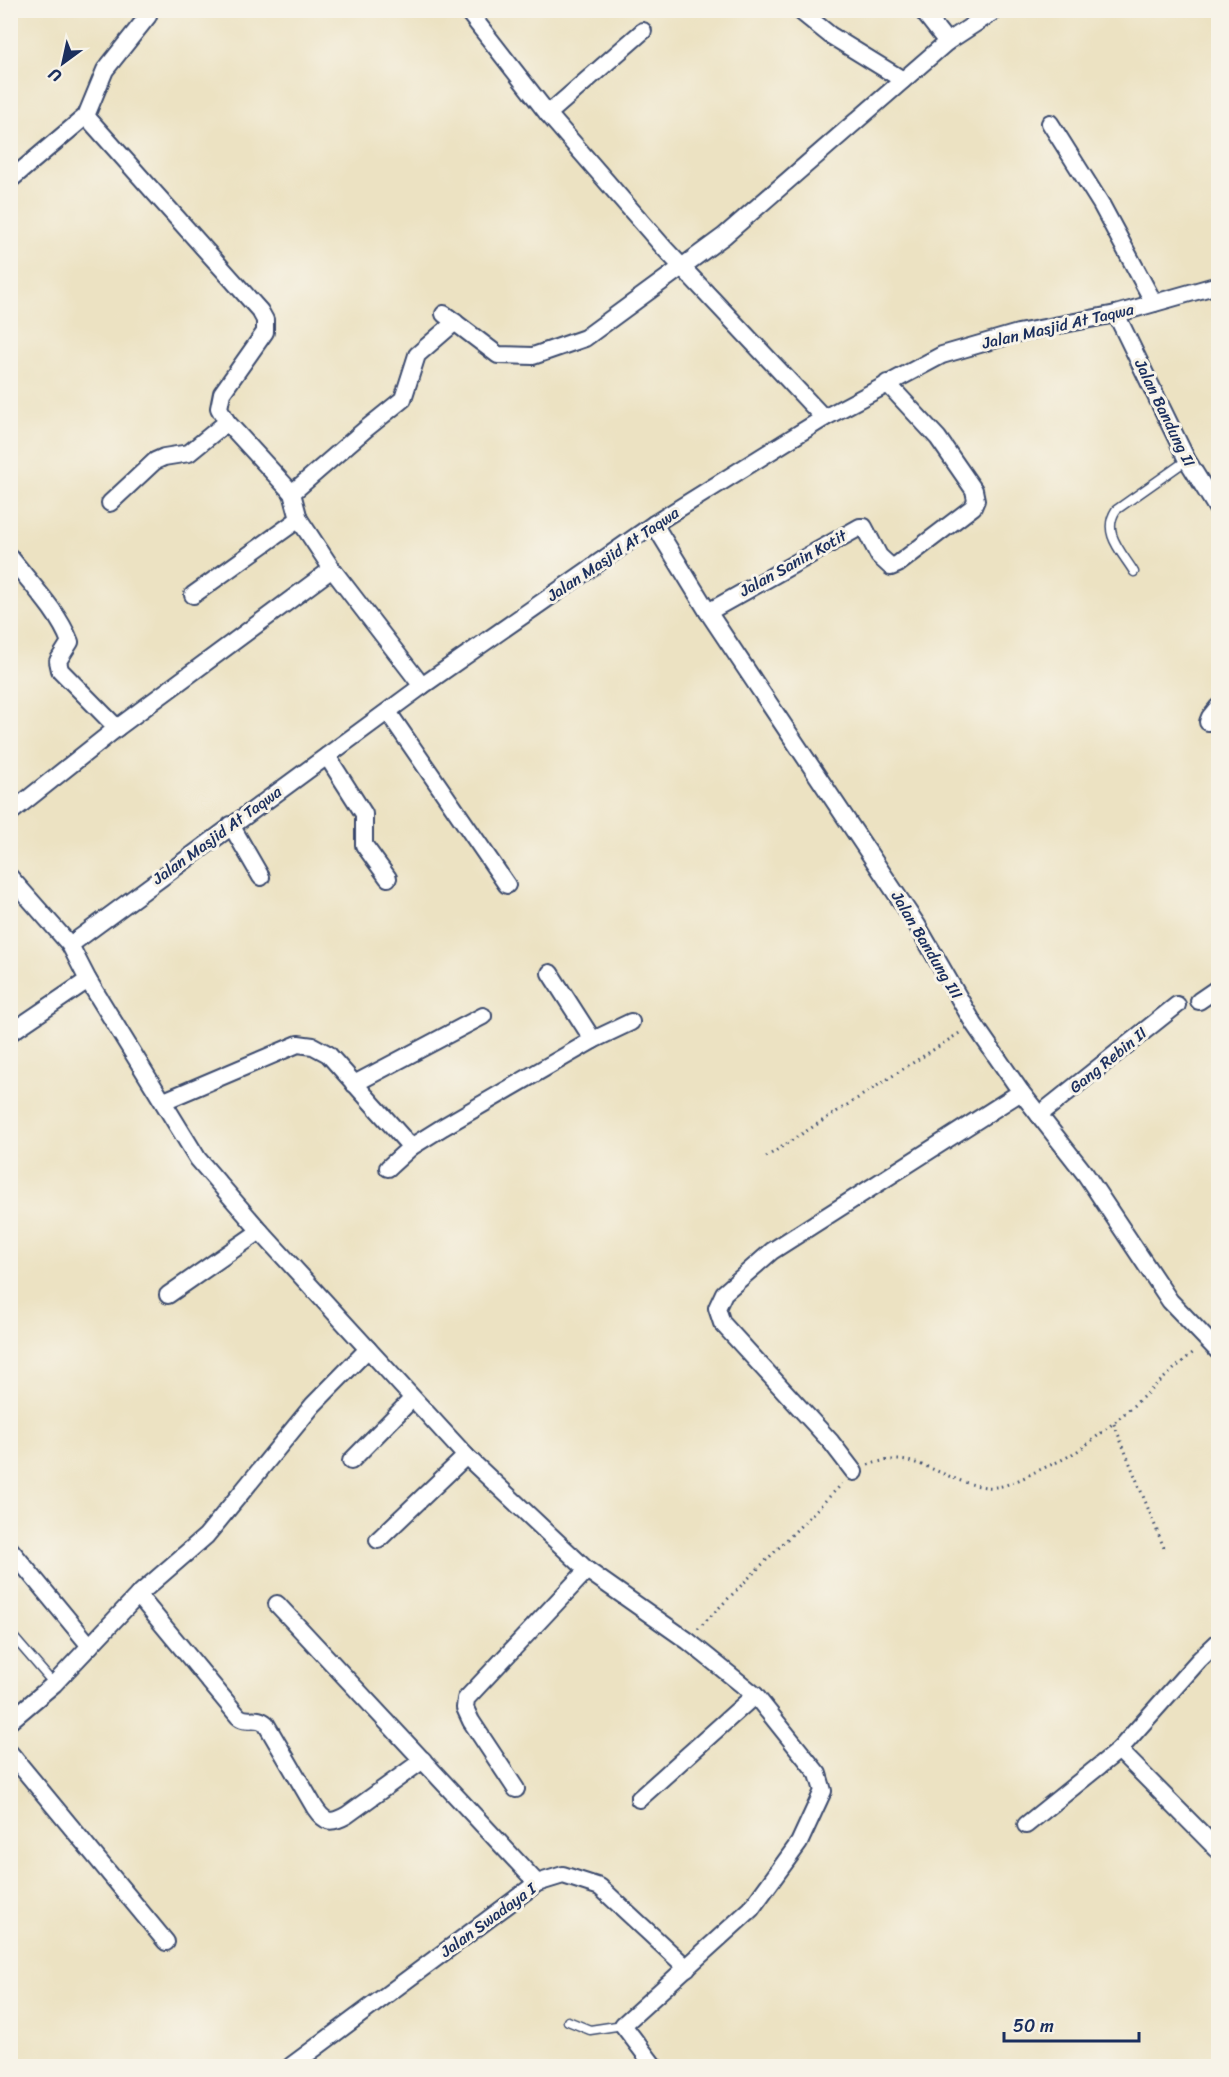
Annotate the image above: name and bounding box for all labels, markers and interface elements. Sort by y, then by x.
north arrow [33,33,93,93]
text: U [42,59,67,90]
street label: Jalan Masjid At Taqwa [978,294,1138,358]
street label: Jalan Bandung II [1126,353,1204,472]
street label: Jalan Masjid At Taqwa [540,498,686,610]
street label: Jalan Sanin Kotit [733,521,853,605]
street label: Jalan Masjid At Taqwa [145,777,289,893]
street label: Jalan Bandung III [883,884,971,1005]
street label: Gang Rebin II [1062,1019,1154,1101]
street label: Jalan Swadaya I [433,1874,544,1966]
scale bar [1004,2005,1139,2043]
text: 50 m [1013,2010,1054,2042]

